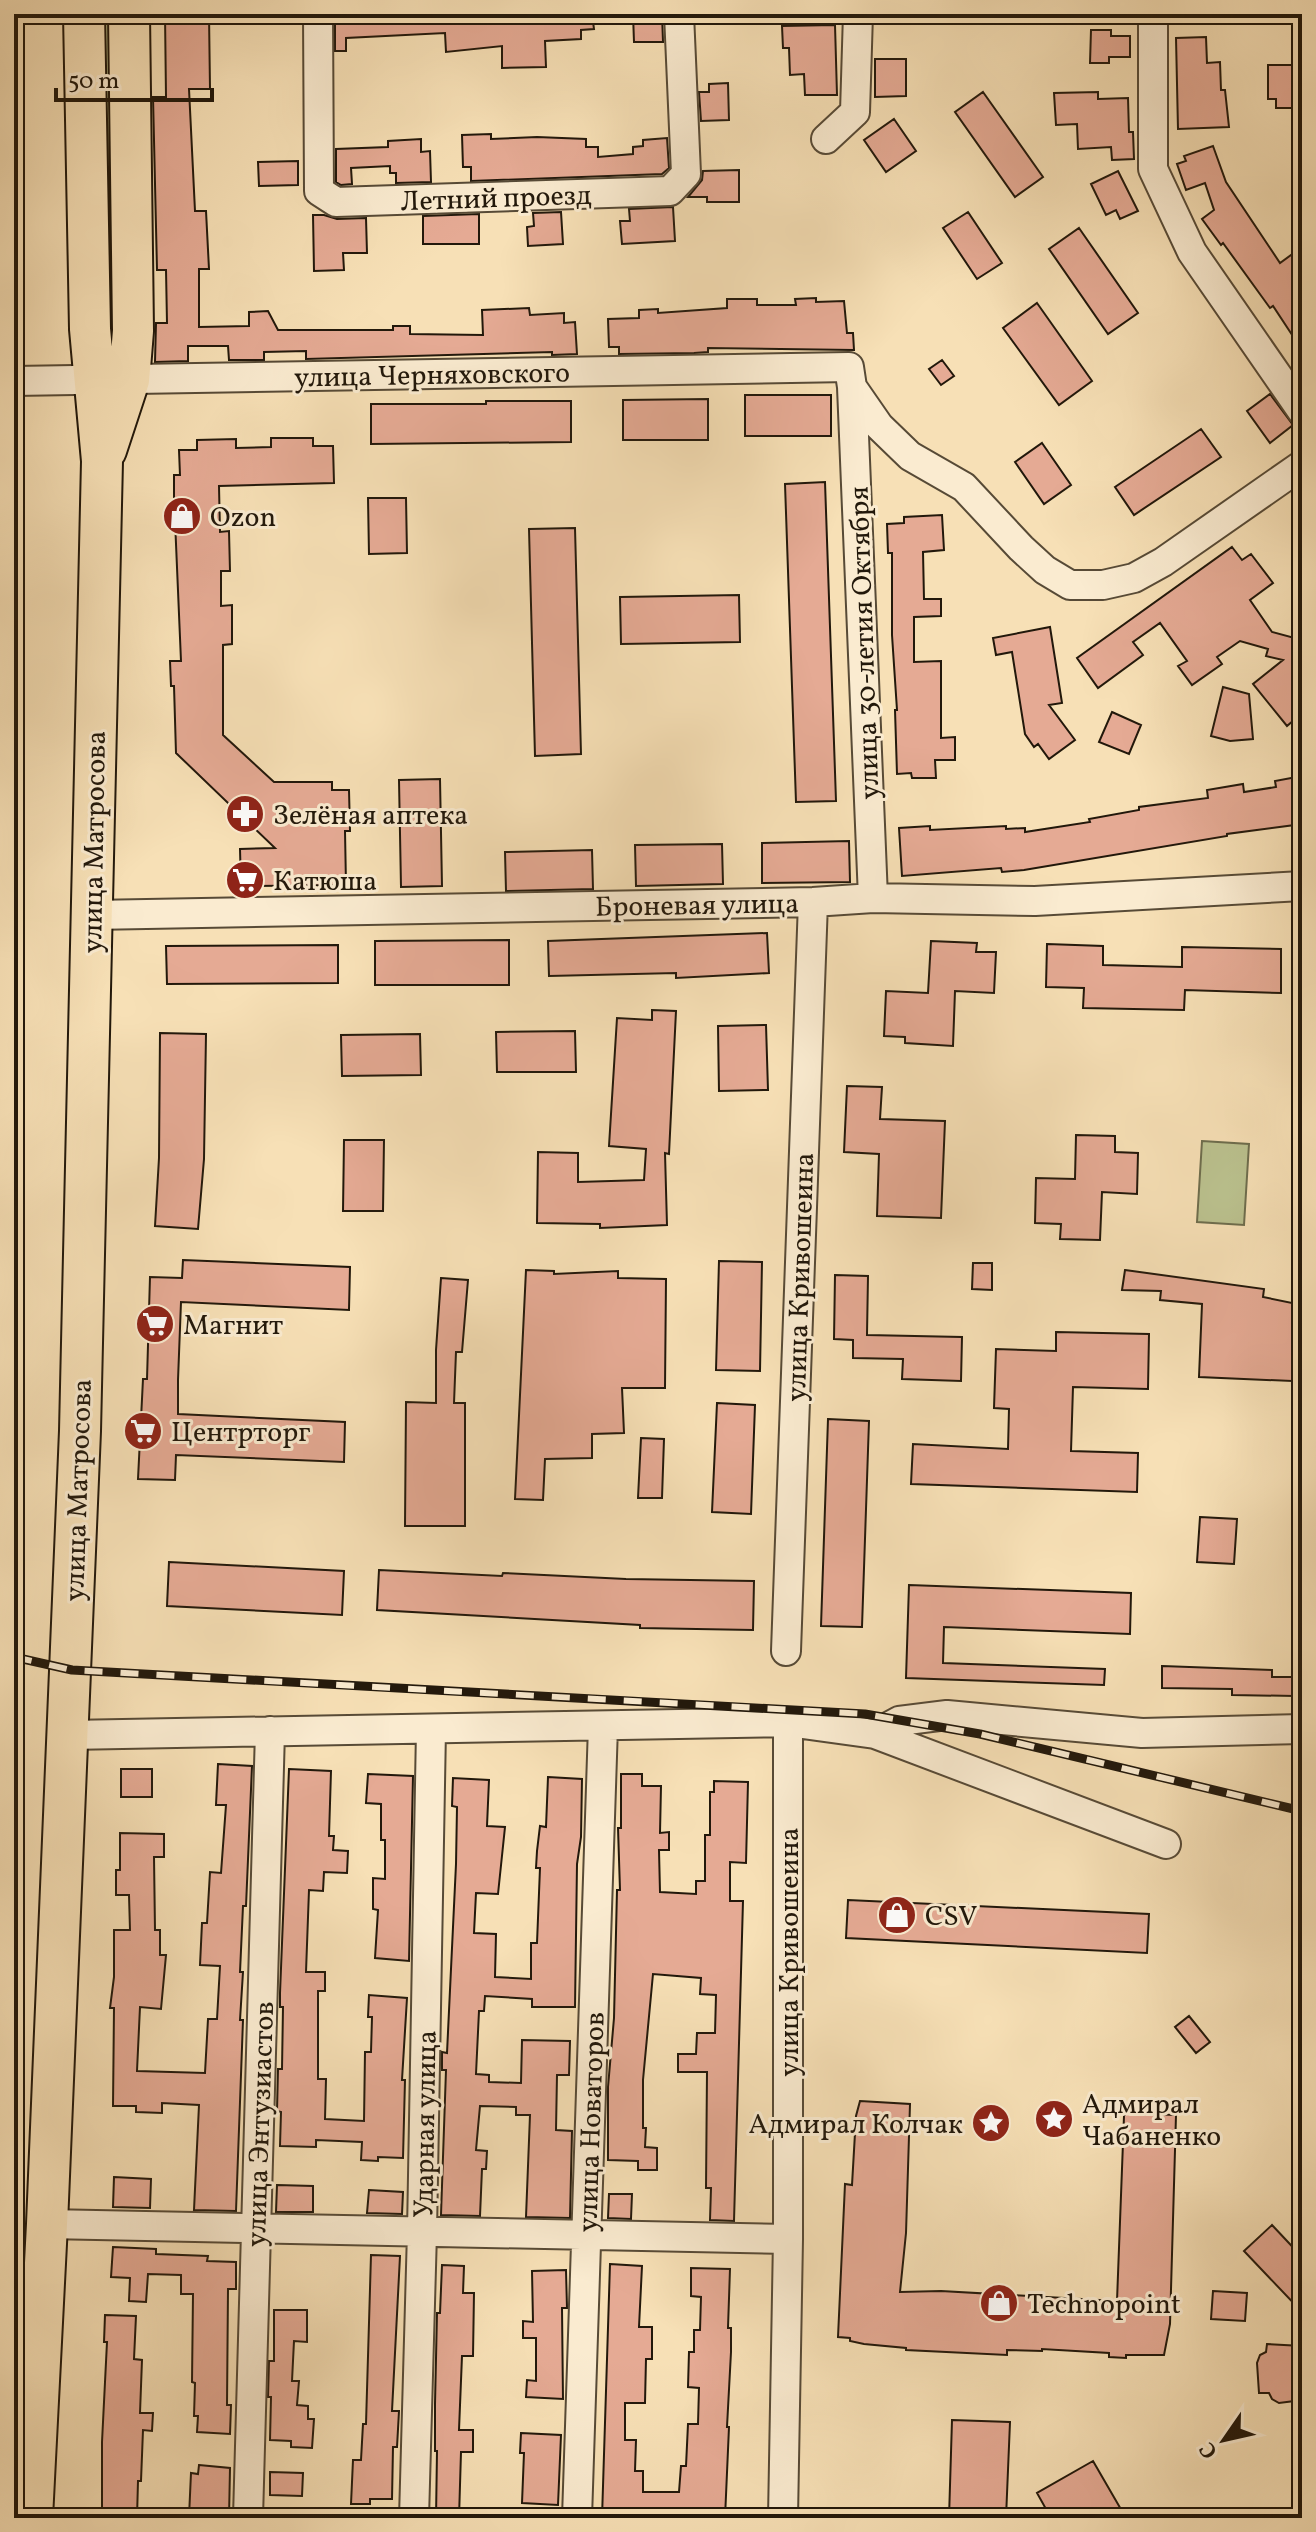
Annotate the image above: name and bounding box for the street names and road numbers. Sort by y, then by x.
street label: Летний проезд [400,177,593,222]
street label: улица Черняховского [294,355,570,398]
street label: улица 30-летия Октября [841,486,890,800]
street label: улица Матросова [74,730,117,954]
street label: Броневая улица [595,885,799,928]
street label: улица Кривошеина [778,1152,825,1402]
street label: улица Матросова [56,1378,103,1602]
street label: улица Кривошеина [771,1827,810,2077]
street label: улица Энтузиастов [238,2001,285,2248]
street label: улица Новаторов [569,2011,616,2233]
street label: Ударная улица [405,2030,448,2218]

